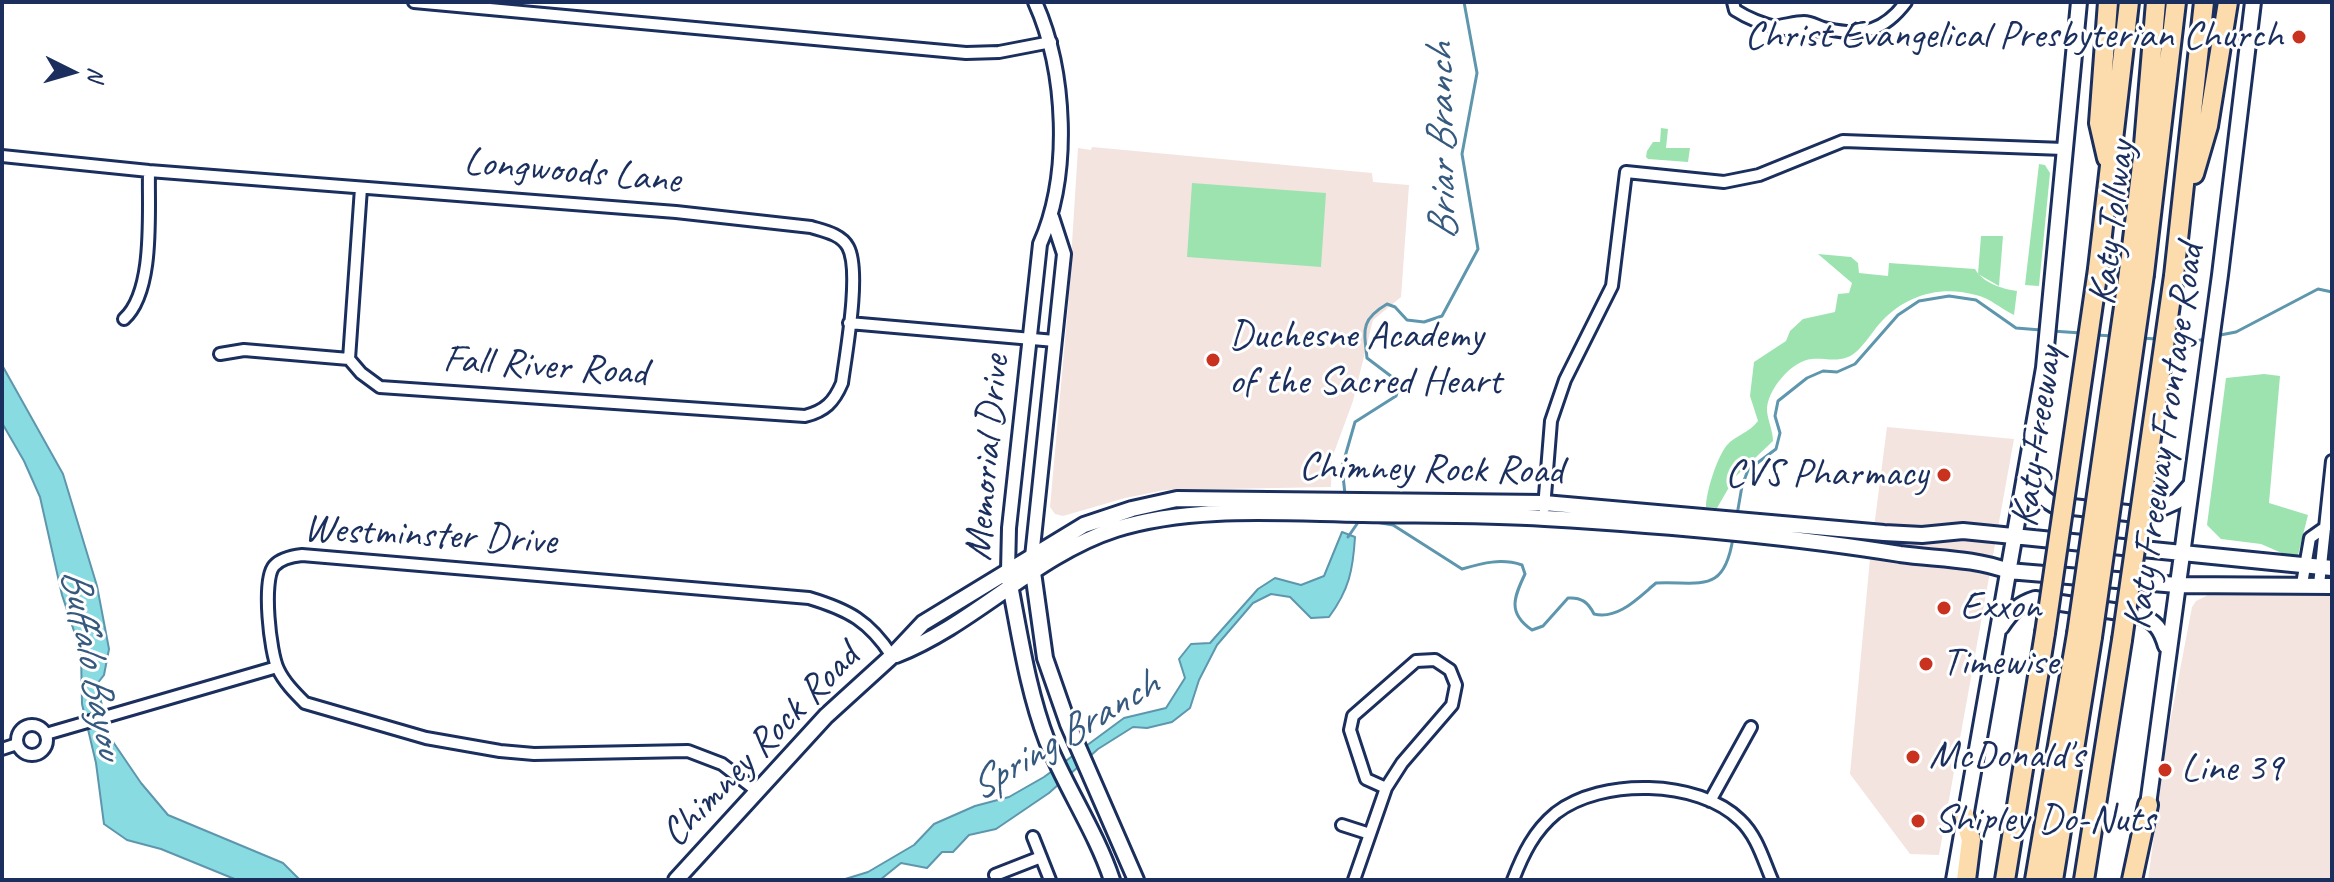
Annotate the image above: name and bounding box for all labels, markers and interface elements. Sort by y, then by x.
place label: Christ Evangelical Presbyterian Church [1745,13,2283,61]
marker: Christ Evangelical Presbyterian Church [2290,28,2308,46]
north arrow [32,32,112,112]
water label: Briar Branch [1416,43,1470,241]
text: N [81,66,110,82]
street label: Katy Tollway [2079,138,2147,308]
street label: Longwoods Lane [462,139,682,205]
street label: Katy Freeway Frontage Road [2114,241,2216,633]
place label: Duchesne Academy of the Sacred Heart [1229,313,1501,407]
street label: Fall River Road [441,336,649,398]
street label: Katy Freeway [2002,344,2074,530]
marker: Duchesne Academy of the Sacred Heart [1204,351,1222,369]
street label: Memorial Drive [955,353,1021,563]
street label: Chimney Rock Road [1298,444,1564,496]
place label: CVS Pharmacy [1725,451,1928,499]
marker: CVS Pharmacy [1935,466,1953,484]
street label: Westminster Drive [303,505,557,567]
water label: Buffalo Bayou [48,564,134,762]
place label: Exxon [1960,584,2041,632]
marker: Exxon [1935,599,1953,617]
street label: Chimney Rock Road [652,634,870,858]
place label: Timewise [1942,640,2058,688]
marker: Timewise [1917,655,1935,673]
water label: Spring Branch [960,661,1168,813]
place label: McDonald's [1929,733,2084,781]
place label: Line 39 [2181,746,2283,794]
marker: McDonald's [1904,748,1922,766]
marker: Line 39 [2156,761,2174,779]
place label: Shipley Do-Nuts [1934,797,2155,845]
marker: Shipley Do-Nuts [1909,812,1927,830]

